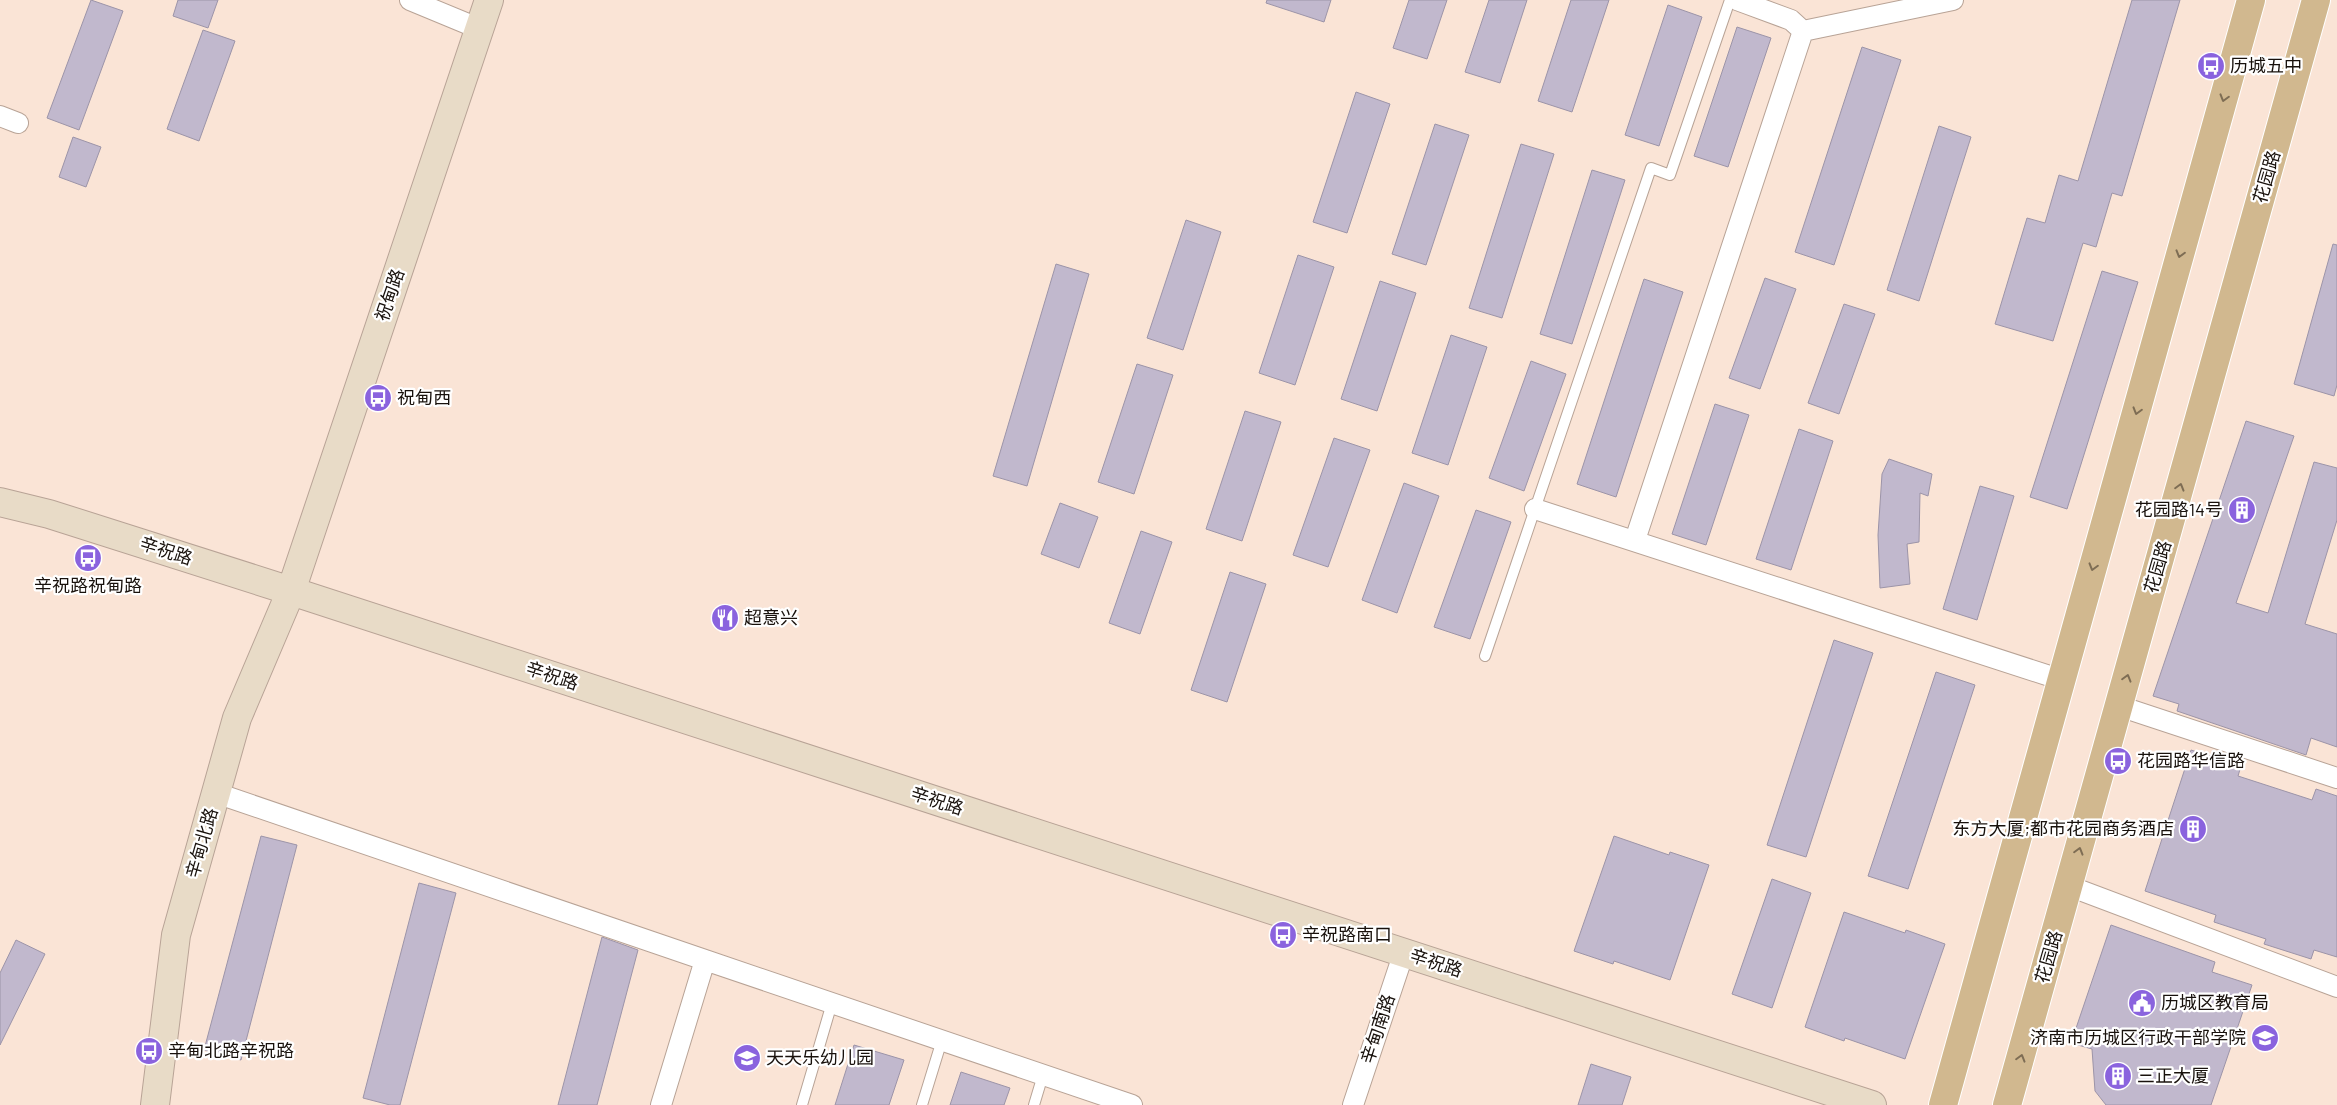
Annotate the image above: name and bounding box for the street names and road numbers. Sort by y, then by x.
street label: 花园路 [2248,148,2284,206]
street label: 祝甸路 [370,266,408,324]
street label: 辛祝路 [137,531,195,569]
street label: 花园路 [2139,538,2175,596]
street label: 辛祝路 [523,656,581,694]
street label: 辛祝路 [908,781,966,819]
street label: 辛甸北路 [181,805,222,880]
street label: 花园路 [2030,928,2066,986]
street label: 辛祝路 [1407,943,1465,981]
street label: 辛甸南路 [1355,991,1399,1066]

